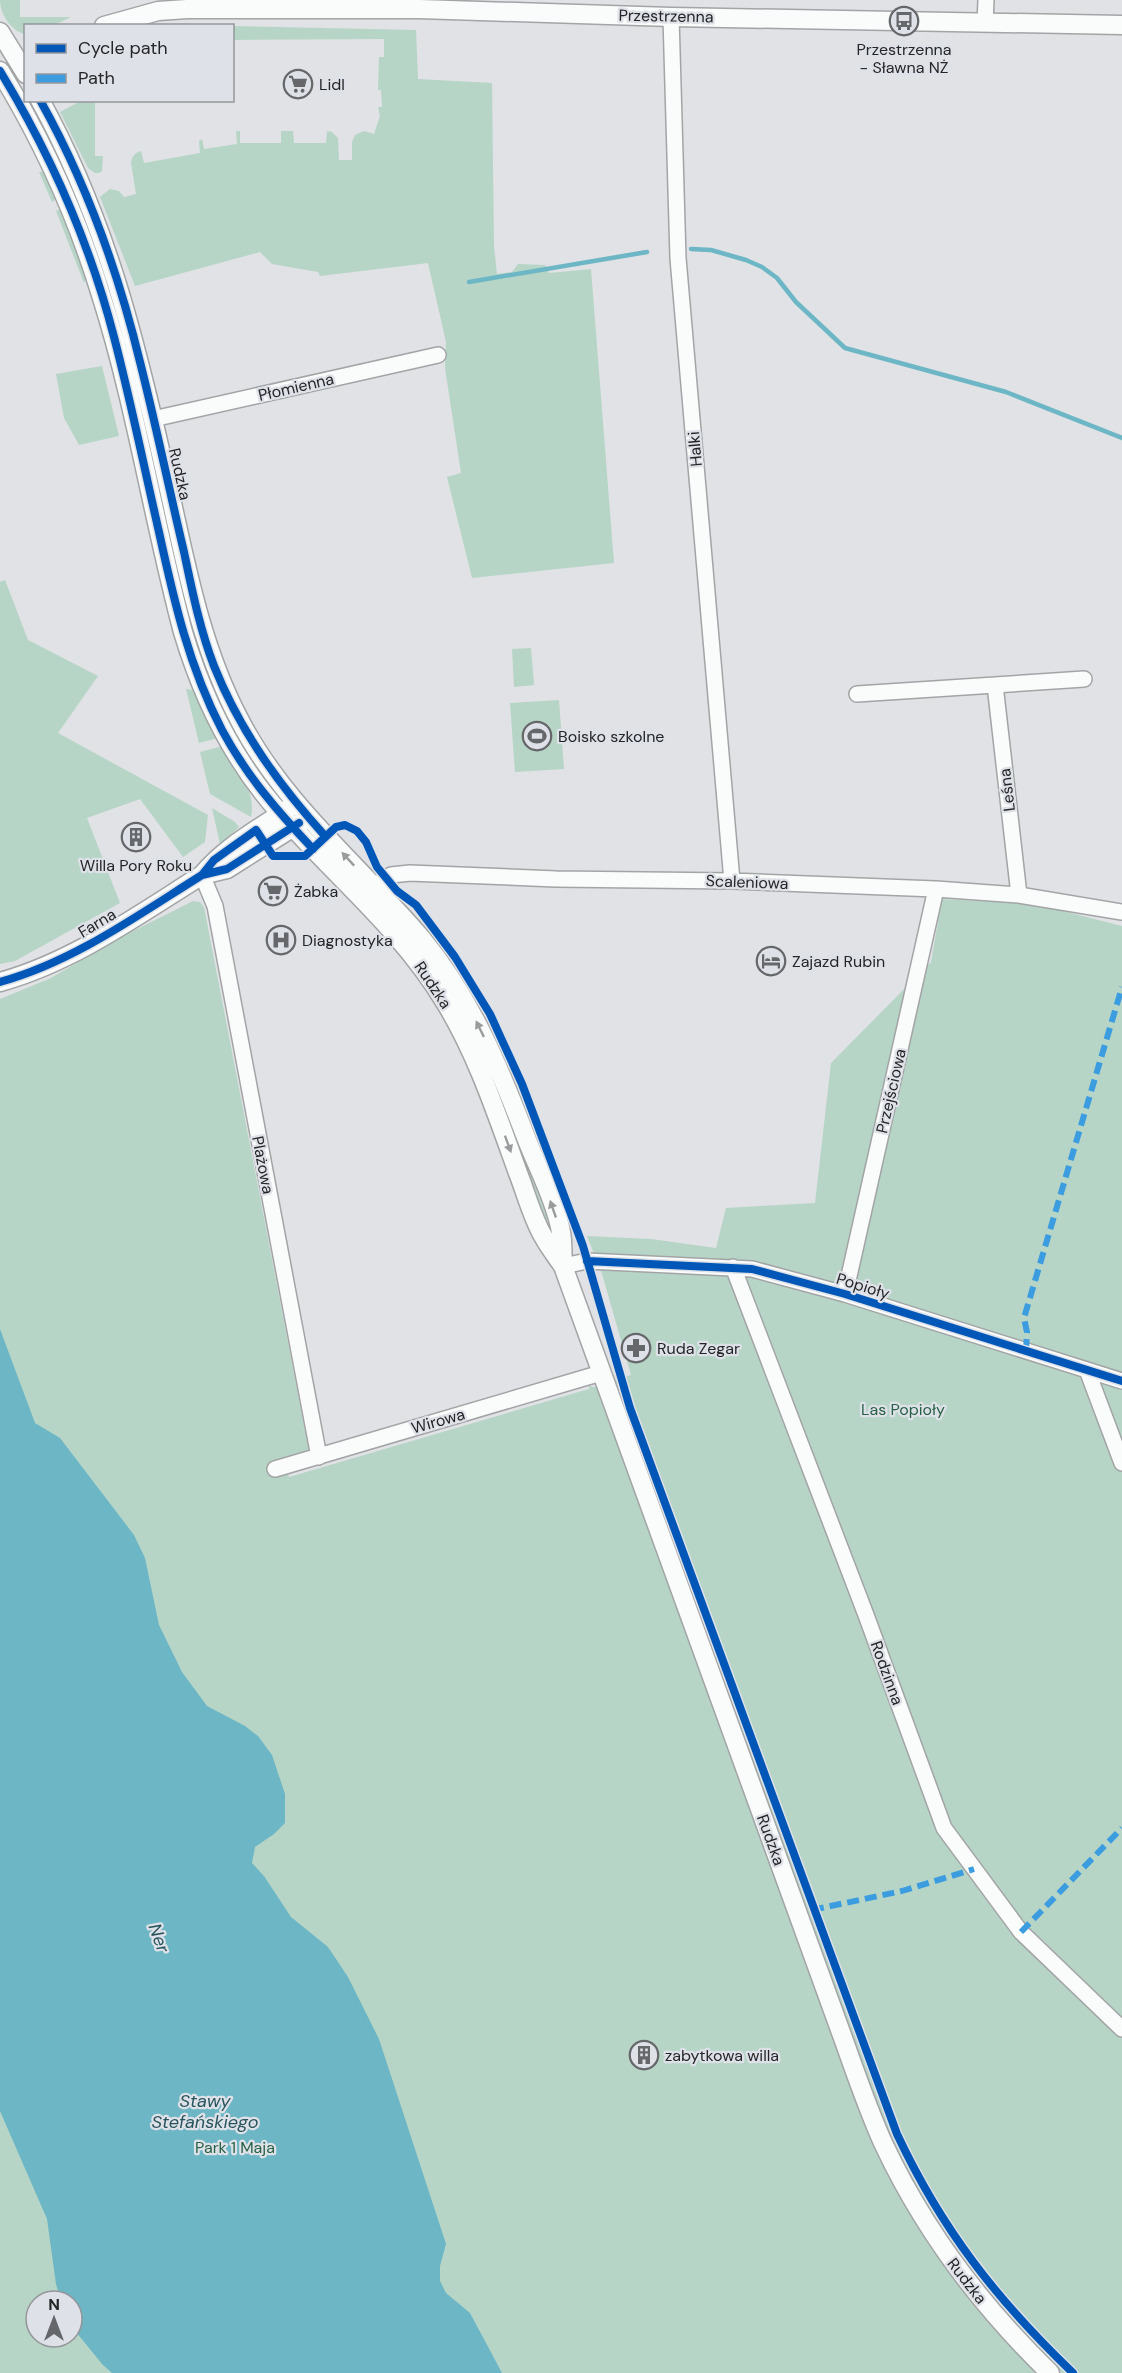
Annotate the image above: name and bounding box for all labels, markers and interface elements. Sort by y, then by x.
street label: Przestrzenna [618,5,714,27]
bus stop icon: Przestrzenna - Sławna NŻ [888,5,920,37]
legend [24,24,234,102]
text: Cycle path [78,36,168,60]
place label: Przestrzenna - Sławna NŻ [857,39,951,78]
text: Path [78,66,115,90]
supermarket icon: Lidl [282,68,314,100]
place label: Lidl [319,74,345,95]
street label: Płomienna [256,368,336,406]
street label: Halki [683,431,707,467]
street label: Rudzka [164,446,196,502]
sports icon: Boisko szkolne [521,720,553,752]
place label: Boisko szkolne [558,726,664,747]
street label: Leśna [994,767,1020,813]
building icon: Willa Pory Roku [120,821,152,853]
one-way arrow [342,852,355,867]
place label: Willa Pory Roku [80,855,192,876]
street label: Scaleniowa [705,870,789,894]
supermarket icon: Żabka [257,875,289,907]
place label: Żabka [294,881,338,902]
street label: Farna [74,904,120,942]
hospital icon: Diagnostyka [265,924,297,956]
place label: Diagnostyka [302,930,393,951]
hotel icon: Zajazd Rubin [755,945,787,977]
place label: Zajazd Rubin [792,951,885,972]
street label: Rudzka [410,957,456,1013]
one-way arrow [475,1020,484,1037]
street label: Przejściowa [871,1047,911,1135]
street label: Plażowa [247,1134,279,1196]
one-way arrow [503,1135,513,1153]
one-way arrow [548,1200,558,1218]
street label: Popioły [834,1268,892,1304]
pharmacy icon: Ruda Zegar [620,1332,652,1364]
place label: Ruda Zegar [657,1338,740,1359]
park label: Las Popioły [861,1399,945,1420]
street label: Wirowa [409,1403,467,1439]
street label: Rodzinna [866,1638,908,1708]
street label: Rudzka [752,1812,790,1868]
water label: Ner [143,1920,176,1957]
building icon: zabytkowa willa [628,2039,660,2071]
place label: zabytkowa willa [665,2045,779,2066]
water label: Stawy Stefańskiego [152,2089,258,2134]
park label: Park 1 Maja [195,2137,275,2158]
street label: Rudzka [942,2254,992,2308]
north arrow [24,2289,84,2349]
text: N [48,2294,60,2315]

